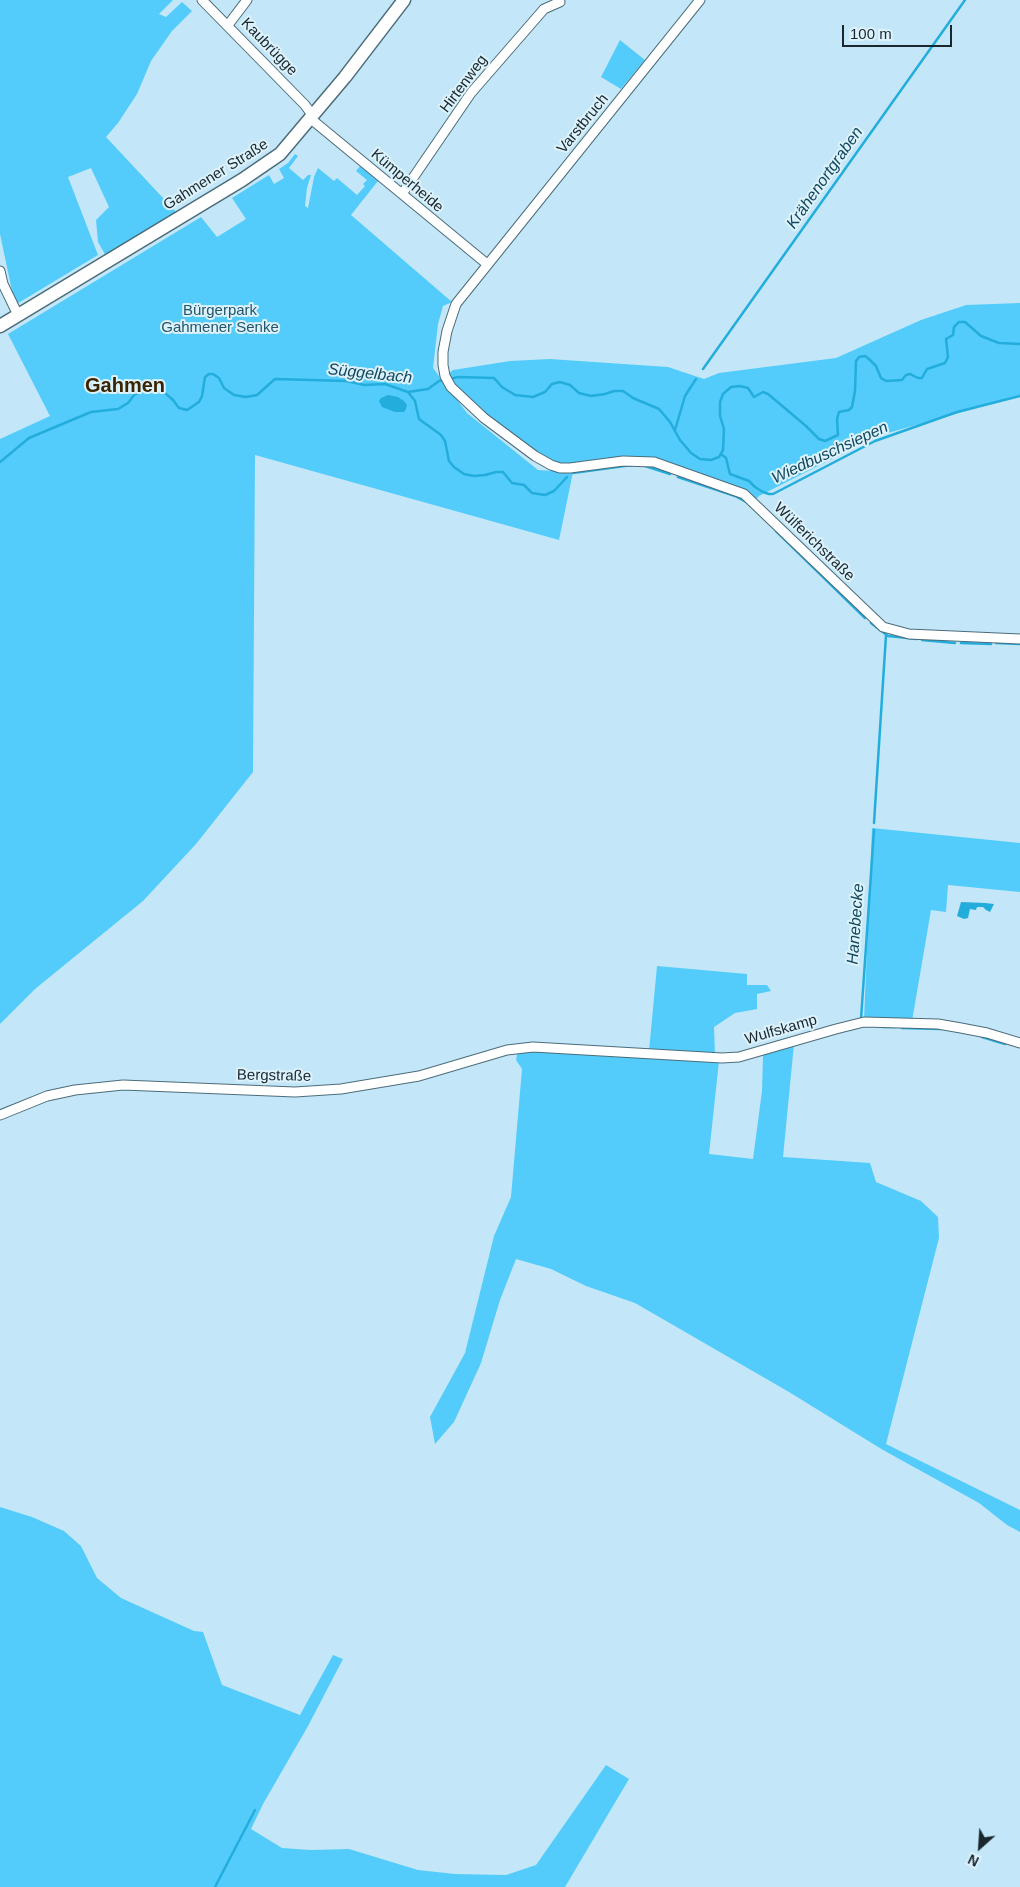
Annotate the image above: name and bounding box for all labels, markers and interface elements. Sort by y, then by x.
street label: Kaubrügge [237,14,301,80]
scale bar [845,15,955,47]
text: 100 m [850,25,892,42]
street label: Hirtenweg [436,52,492,116]
street label: Varstbruch [554,91,612,157]
water label: Krähenortgraben [783,123,867,233]
street label: Gahmener Straße [160,136,272,214]
street label: Kümperheide [367,145,447,217]
park label: Bürgerpark Gahmener Senke [161,302,279,337]
water label: Süggelbach [327,360,413,388]
district label: Gahmen [85,374,165,398]
water label: Wiedbuschsiepen [769,418,891,488]
street label: Wülferichstraße [770,499,858,585]
water label: Hanebecke [844,883,868,965]
street label: Wulfskamp [743,1011,819,1049]
street label: Bergstraße [237,1066,311,1086]
north arrow [955,1822,1005,1872]
text: N [965,1851,981,1870]

